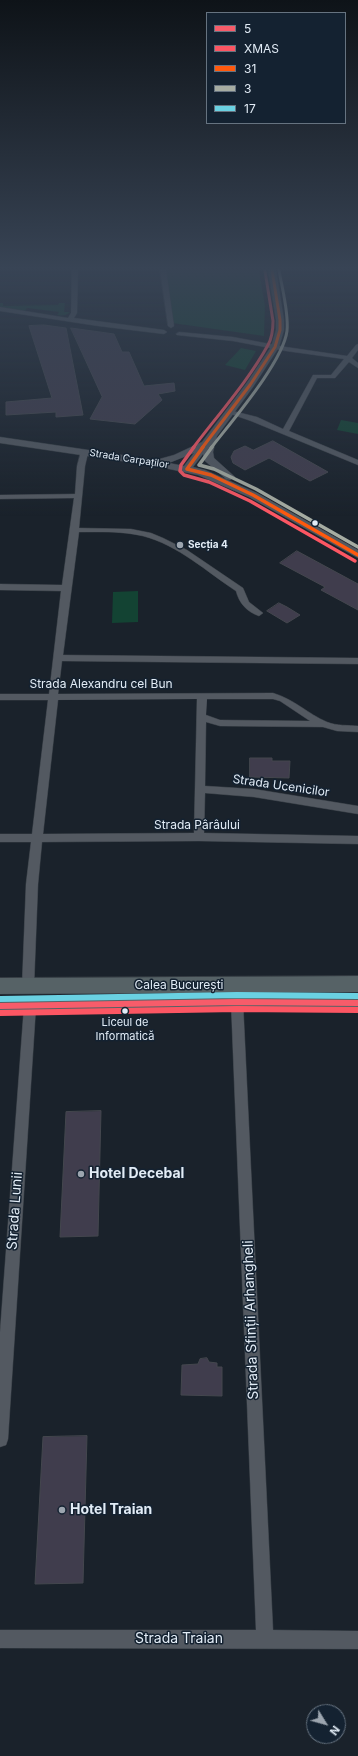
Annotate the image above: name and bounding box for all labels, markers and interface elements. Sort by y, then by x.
legend [206,12,346,124]
text: 5 [244,21,251,36]
text: XMAS [244,41,279,56]
text: 31 [244,61,256,76]
text: 3 [244,81,251,96]
text: 17 [244,101,256,116]
street label: Strada Carpaților [88,447,170,471]
unlabelled marker [310,518,320,528]
place label: Secția 4 [188,539,228,551]
marker: Secția 4 [175,540,185,550]
street label: Strada Alexandru cel Bun [29,677,173,691]
street label: Strada Ucenicilor [232,772,330,800]
street label: Strada Pârâului [154,818,240,832]
street label: Calea București [134,978,224,992]
marker: Liceul de Informatică [120,1006,130,1016]
place label: Liceul de Informatică [96,1016,154,1042]
place label: Hotel Decebal [89,1166,184,1182]
marker: Hotel Decebal [76,1169,86,1179]
street label: Strada Lunii [4,1171,26,1251]
street label: Strada Sfinții Arhangheli [240,1240,262,1400]
place label: Hotel Traian [70,1502,152,1518]
marker: Hotel Traian [57,1505,67,1515]
street label: Strada Traian [135,1631,223,1647]
north arrow [306,1704,346,1744]
text: N [327,1723,343,1738]

